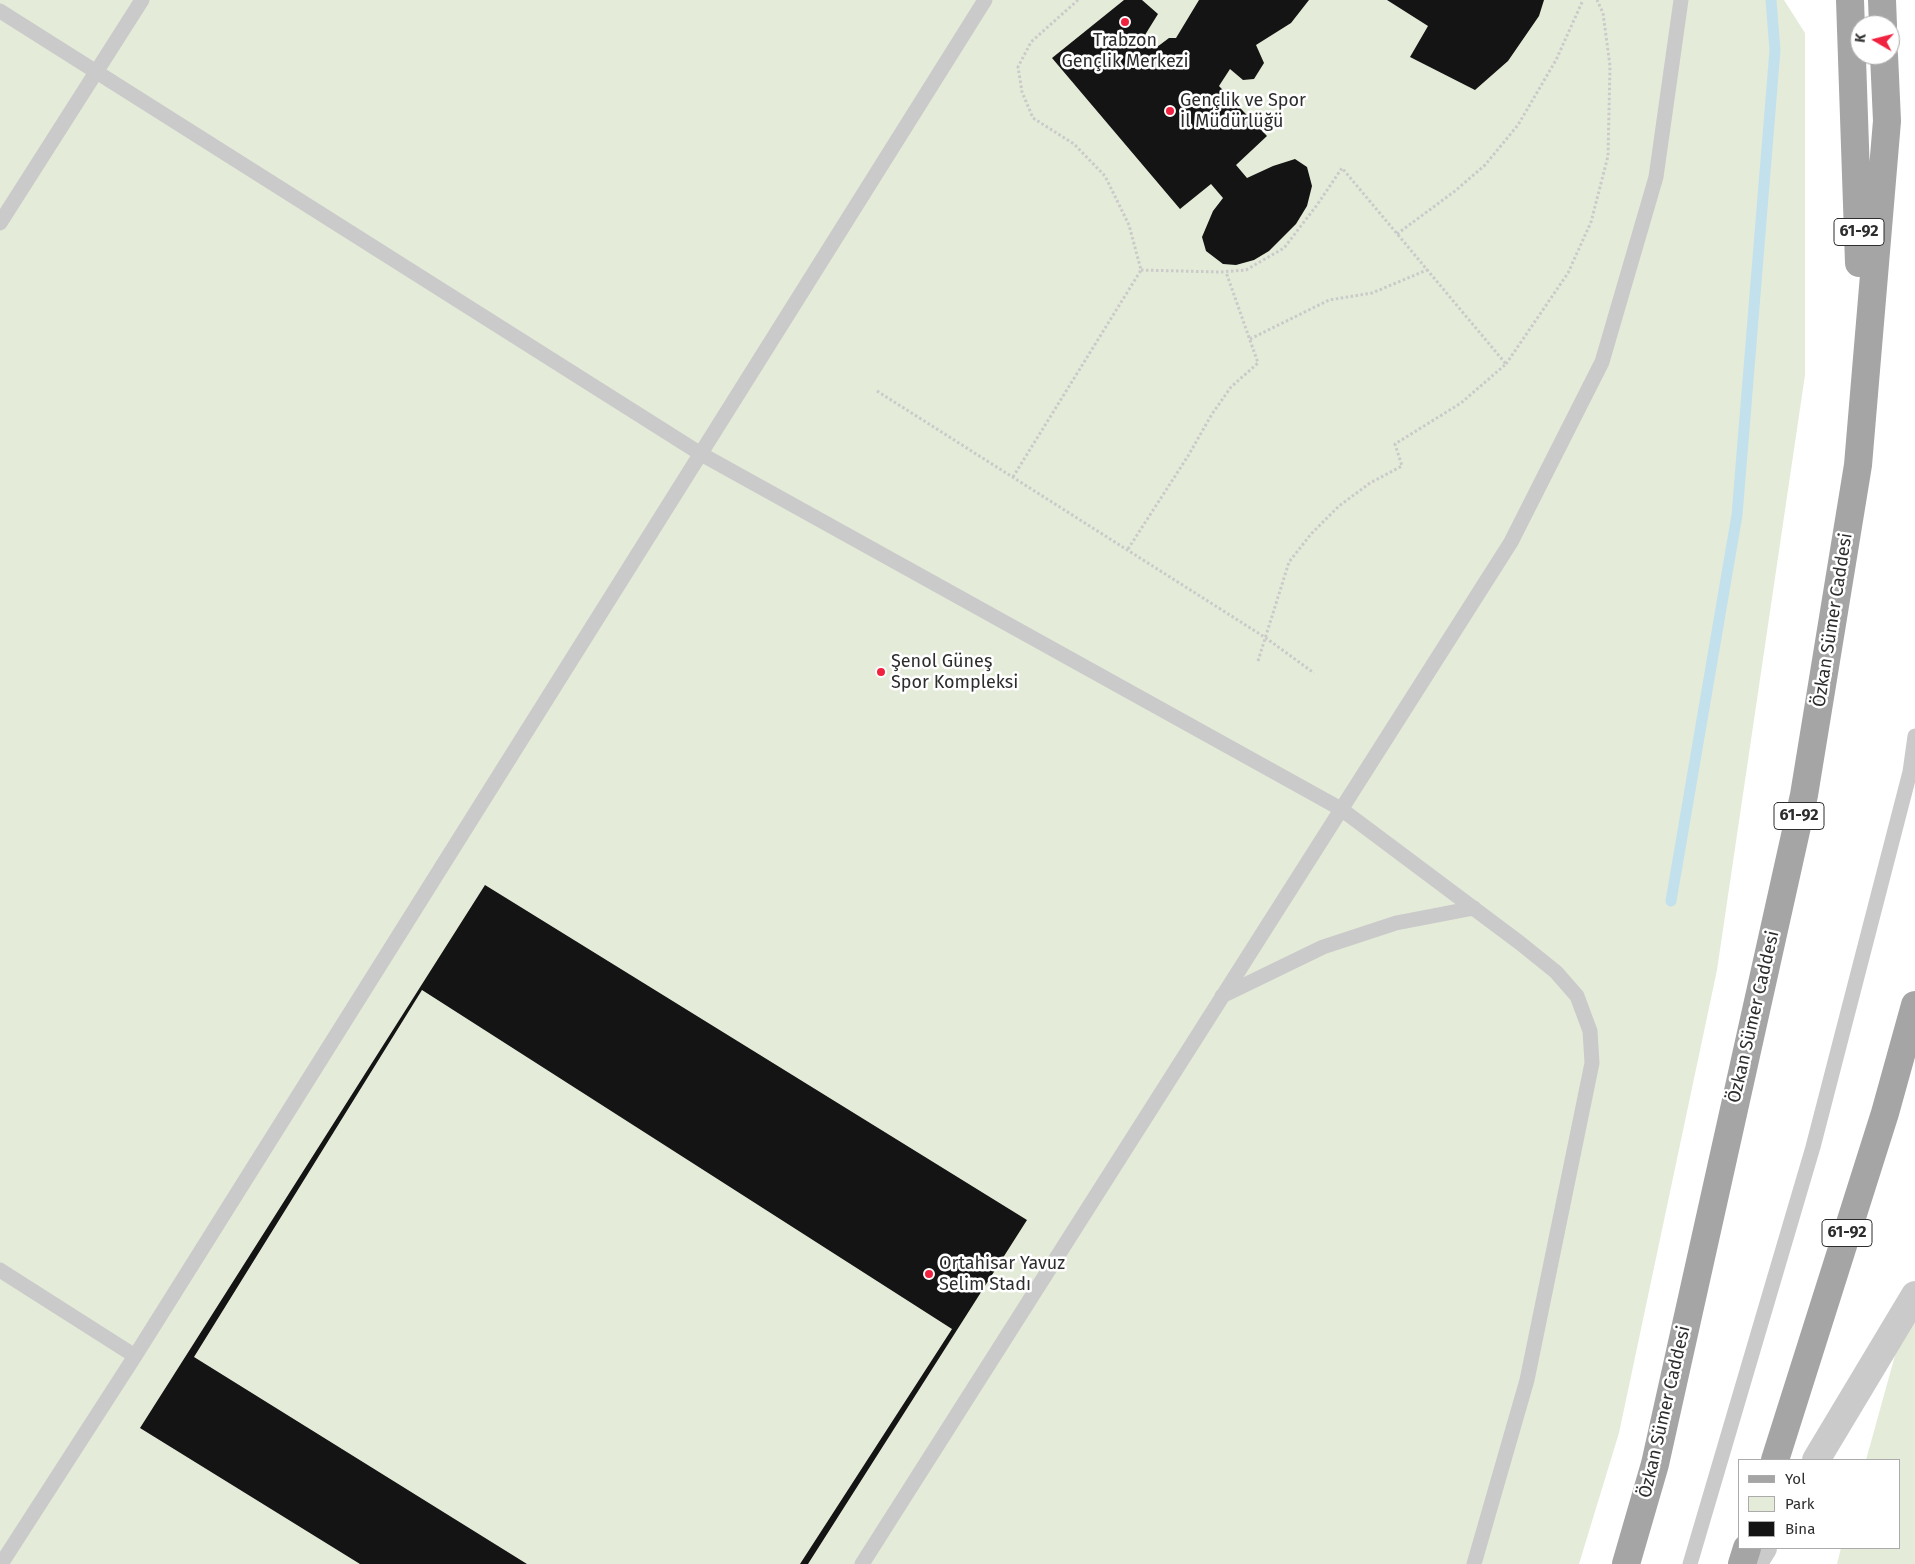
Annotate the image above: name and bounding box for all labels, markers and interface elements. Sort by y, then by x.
north arrow [1850,15,1900,65]
marker: Trabzon Gençlik Merkezi [1119,16,1131,28]
place label: Trabzon Gençlik Merkezi [1061,30,1189,72]
text: K [1852,32,1870,44]
place label: Gençlik ve Spor İl Müdürlüğü [1180,90,1306,132]
marker: Gençlik ve Spor İl Müdürlüğü [1164,105,1176,117]
road number: 61-92 [1834,218,1884,246]
street label: Özkan Sümer Caddesi [1809,531,1857,709]
place label: Şenol Güneş Spor Kompleksi [891,651,1018,694]
marker: Şenol Güneş Spor Kompleksi [875,666,887,678]
road number: 61-92 [1774,802,1824,829]
street label: Özkan Sümer Caddesi [1724,929,1784,1105]
road number: 61-92 [1822,1220,1872,1246]
place label: Ortahisar Yavuz Selim Stadı [939,1253,1065,1296]
marker: Ortahisar Yavuz Selim Stadı [923,1268,935,1280]
street label: Özkan Sümer Caddesi [1635,1324,1695,1500]
legend [1738,1459,1900,1549]
text: Yol [1785,1470,1806,1488]
text: Park [1785,1495,1815,1513]
text: Bina [1785,1520,1815,1538]

